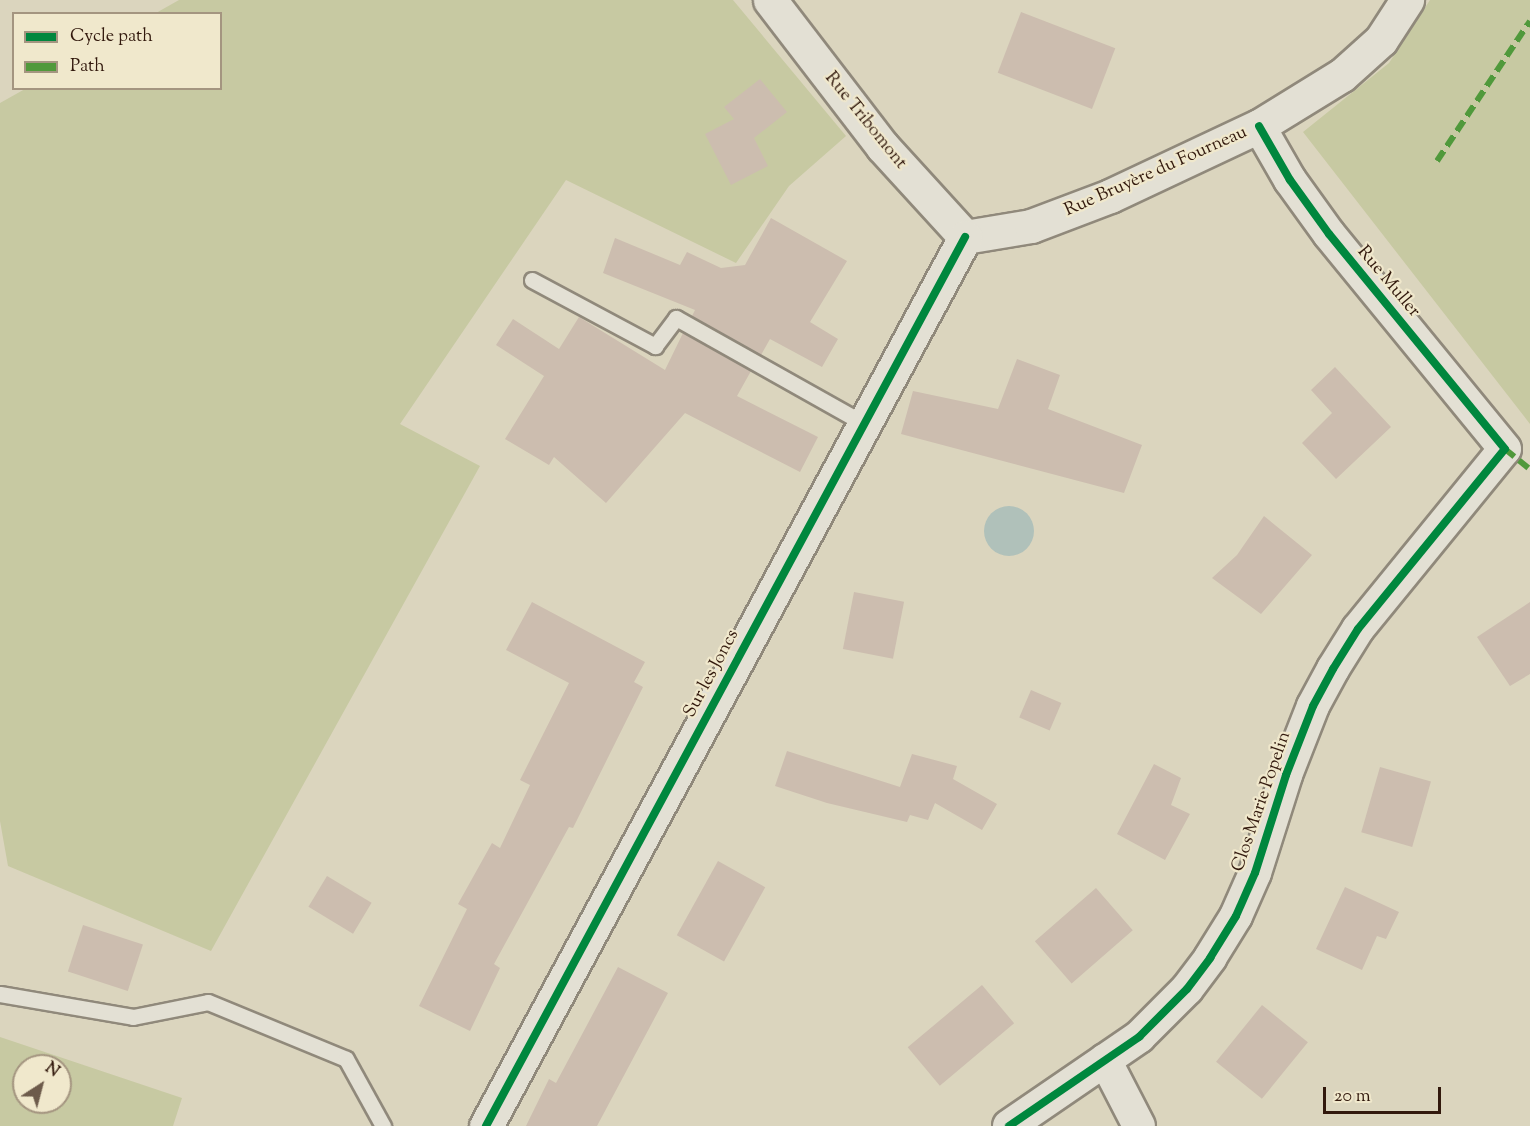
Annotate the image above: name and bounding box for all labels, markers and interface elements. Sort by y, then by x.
legend [12,12,222,90]
text: Cycle path [70,24,153,50]
text: Path [70,54,105,80]
street label: Rue Tribomont [819,68,911,174]
street label: Rue Bruyère du Fourneau [1061,122,1251,222]
street label: Rue Muller [1352,242,1424,322]
street label: Sur les Joncs [680,626,744,722]
street label: Clos Marie Popelin [1228,729,1296,875]
north arrow [12,1054,72,1114]
text: N [40,1058,64,1084]
scale bar [1326,1075,1444,1113]
text: 20 m [1334,1084,1371,1110]

